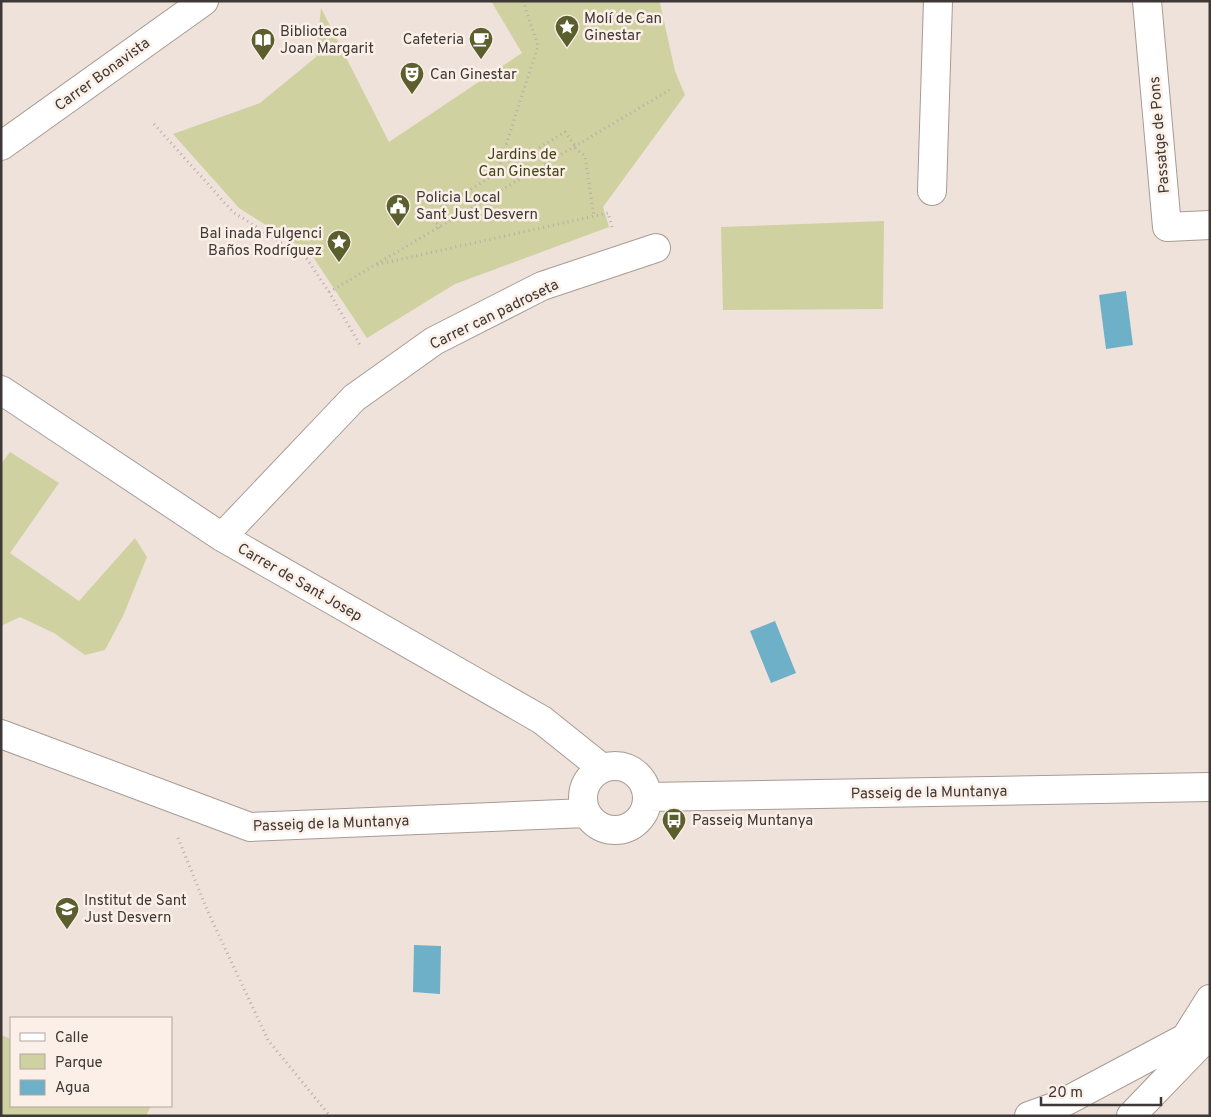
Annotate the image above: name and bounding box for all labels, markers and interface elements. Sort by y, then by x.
place label: Molí de Can Ginestar [584,10,662,46]
place icon: Molí de Can Ginestar [554,14,580,48]
place label: Biblioteca Joan Margarit [280,23,374,59]
cafe icon: Cafeteria [468,26,494,60]
library icon: Biblioteca Joan Margarit [250,27,276,61]
place label: Cafeteria [403,31,464,50]
street label: Carrer Bonavista [52,34,154,116]
theatre icon: Can Ginestar [399,61,425,95]
place label: Can Ginestar [430,66,517,85]
street label: Passatge de Pons [1146,76,1175,194]
park label: Jardins de Can Ginestar [479,146,566,182]
place label: Policia Local Sant Just Desvern [416,189,538,225]
public building icon: Policia Local Sant Just Desvern [385,193,411,227]
place label: Bal inada Fulgenci Baños Rodríguez [200,225,322,261]
place icon: Bal inada Fulgenci Baños Rodríguez [326,229,352,263]
street label: Carrer can padroseta [427,276,562,355]
street label: Carrer de Sant Josep [233,540,365,627]
street label: Passeig de la Muntanya [851,783,1007,804]
bus stop icon: Passeig Muntanya [661,807,687,841]
street label: Passeig de la Muntanya [252,812,410,837]
place label: Passeig Muntanya [692,812,813,831]
place label: Institut de Sant Just Desvern [84,892,187,928]
school or university icon: Institut de Sant Just Desvern [54,896,80,930]
legend [10,1017,172,1107]
text: Calle [55,1029,89,1048]
text: Parque [55,1054,103,1073]
scale bar [1041,1074,1161,1106]
text: Agua [55,1079,90,1098]
text: 20 m [1048,1084,1083,1103]

